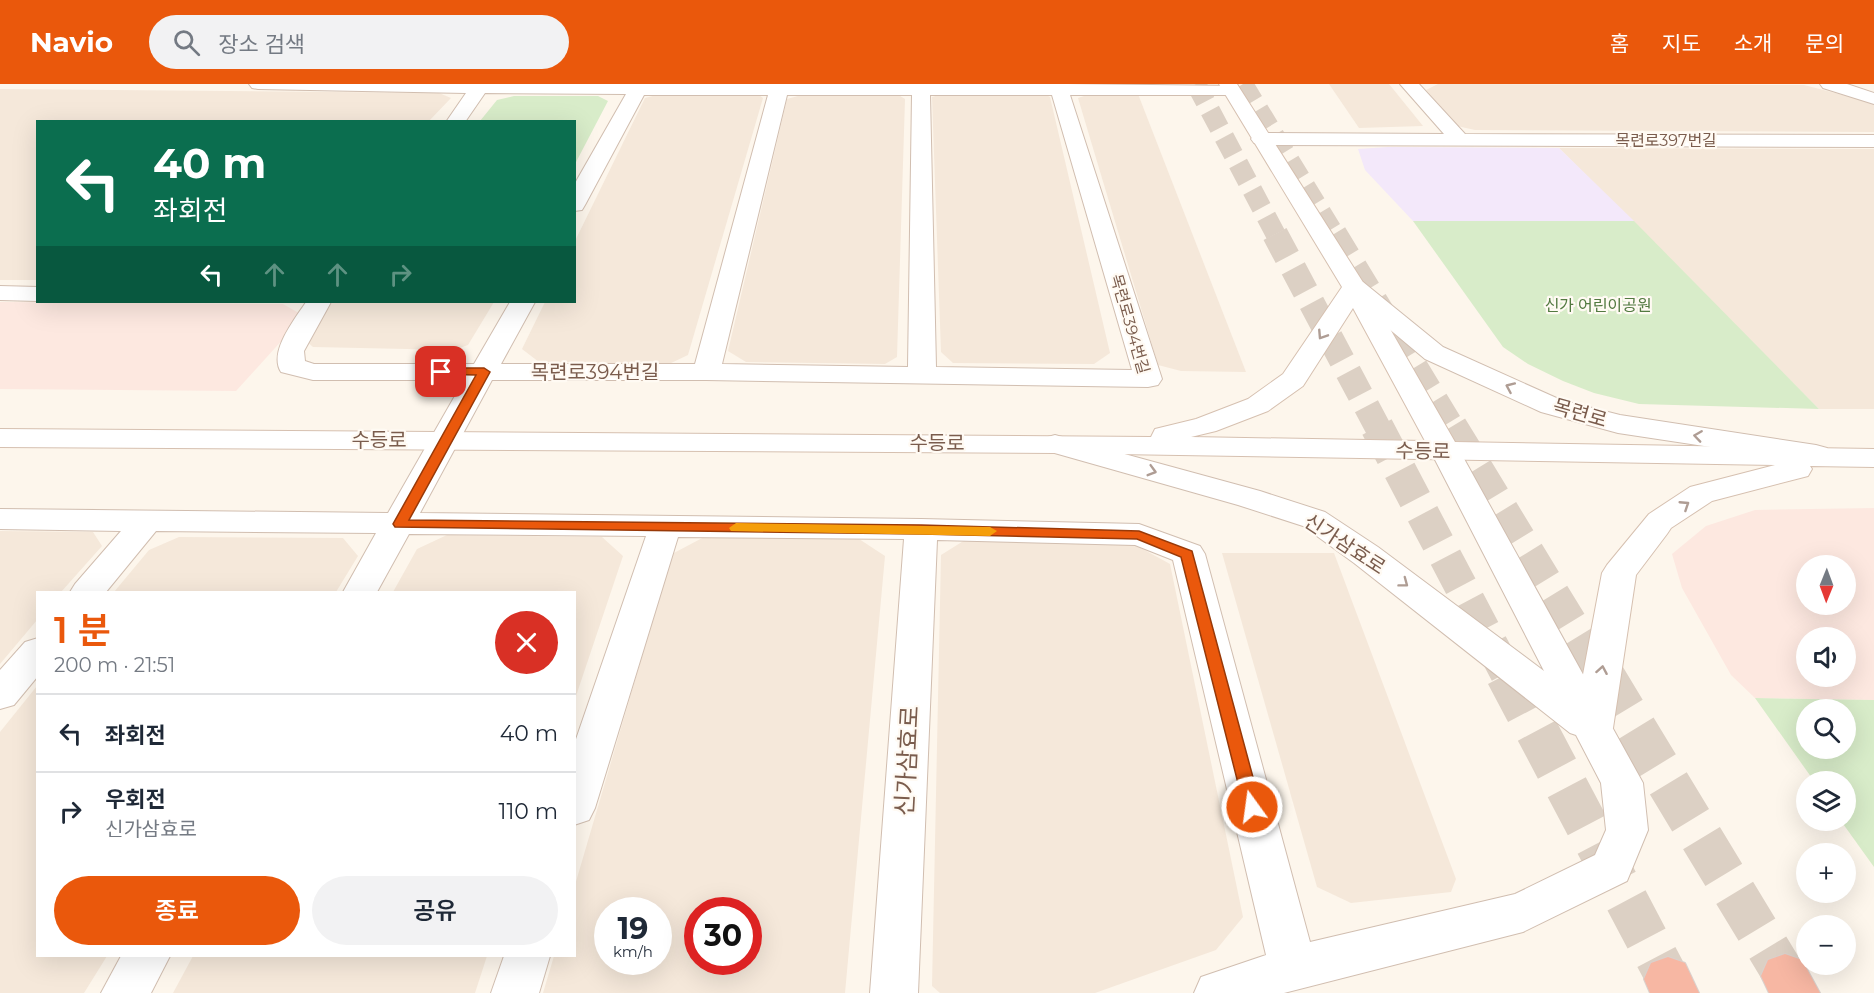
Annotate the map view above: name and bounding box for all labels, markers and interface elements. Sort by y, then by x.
search box [149,15,569,69]
text: Navio [30,25,113,59]
icon: search [170,26,203,59]
text: 장소 검색 [218,31,305,58]
text: 홈 [1610,31,1629,56]
text: 지도 [1662,31,1701,56]
text: 소개 [1734,31,1772,56]
text: 문의 [1805,31,1844,56]
street label: 목련로397번길 [1615,131,1717,150]
text: 40 m [153,137,266,189]
icon: left [54,144,132,222]
text: 좌회전 [153,194,228,227]
icon: left [195,258,228,291]
icon: ahead [258,258,291,291]
icon: ahead [321,258,354,291]
icon: right [384,258,417,291]
street label: 목련로394번길 [1107,272,1153,376]
park label: 신가 어린이공원 [1544,296,1652,315]
one-way arrow [1318,329,1329,340]
pin [415,346,466,397]
icon: arrive [424,355,457,388]
street label: 목련로394번길 [531,360,659,384]
one-way arrow [1506,383,1517,395]
street label: 목련로 [1550,394,1610,432]
street label: 수등로 [351,428,407,452]
street label: 수등로 [909,431,965,455]
one-way arrow [1693,431,1703,443]
street label: 수등로 [1395,439,1451,463]
one-way arrow [1146,464,1157,476]
one-way arrow [1679,500,1689,512]
street label: 신가삼효로 [1300,509,1390,579]
north arrow [1796,555,1856,615]
map controls [1796,555,1856,975]
one-way arrow [1397,576,1408,587]
text: 1 분 [54,608,111,652]
button: close [495,611,558,674]
button: sound [1796,627,1856,687]
text: 200 m · 21:51 [54,653,175,677]
one-way arrow [1596,666,1608,675]
button: search [1796,699,1856,759]
street label: 신가삼효로 [890,705,924,817]
icon: left [54,717,87,750]
text: 40 m [500,720,558,747]
text: 좌회전 [105,722,166,749]
button: layers [1796,771,1856,831]
position arrow [1220,775,1284,839]
text: 우회전 [105,786,166,813]
icon: right [54,795,87,828]
text: 110 m [498,798,558,825]
text: 신가삼효로 [105,817,197,841]
button: + [1796,843,1856,903]
button: 종료 [54,876,300,945]
button: 공유 [312,876,558,945]
speed limit sign: 30 [684,897,762,975]
text: 19 [618,910,648,947]
button: − [1796,915,1856,975]
text: km/h [613,942,653,961]

